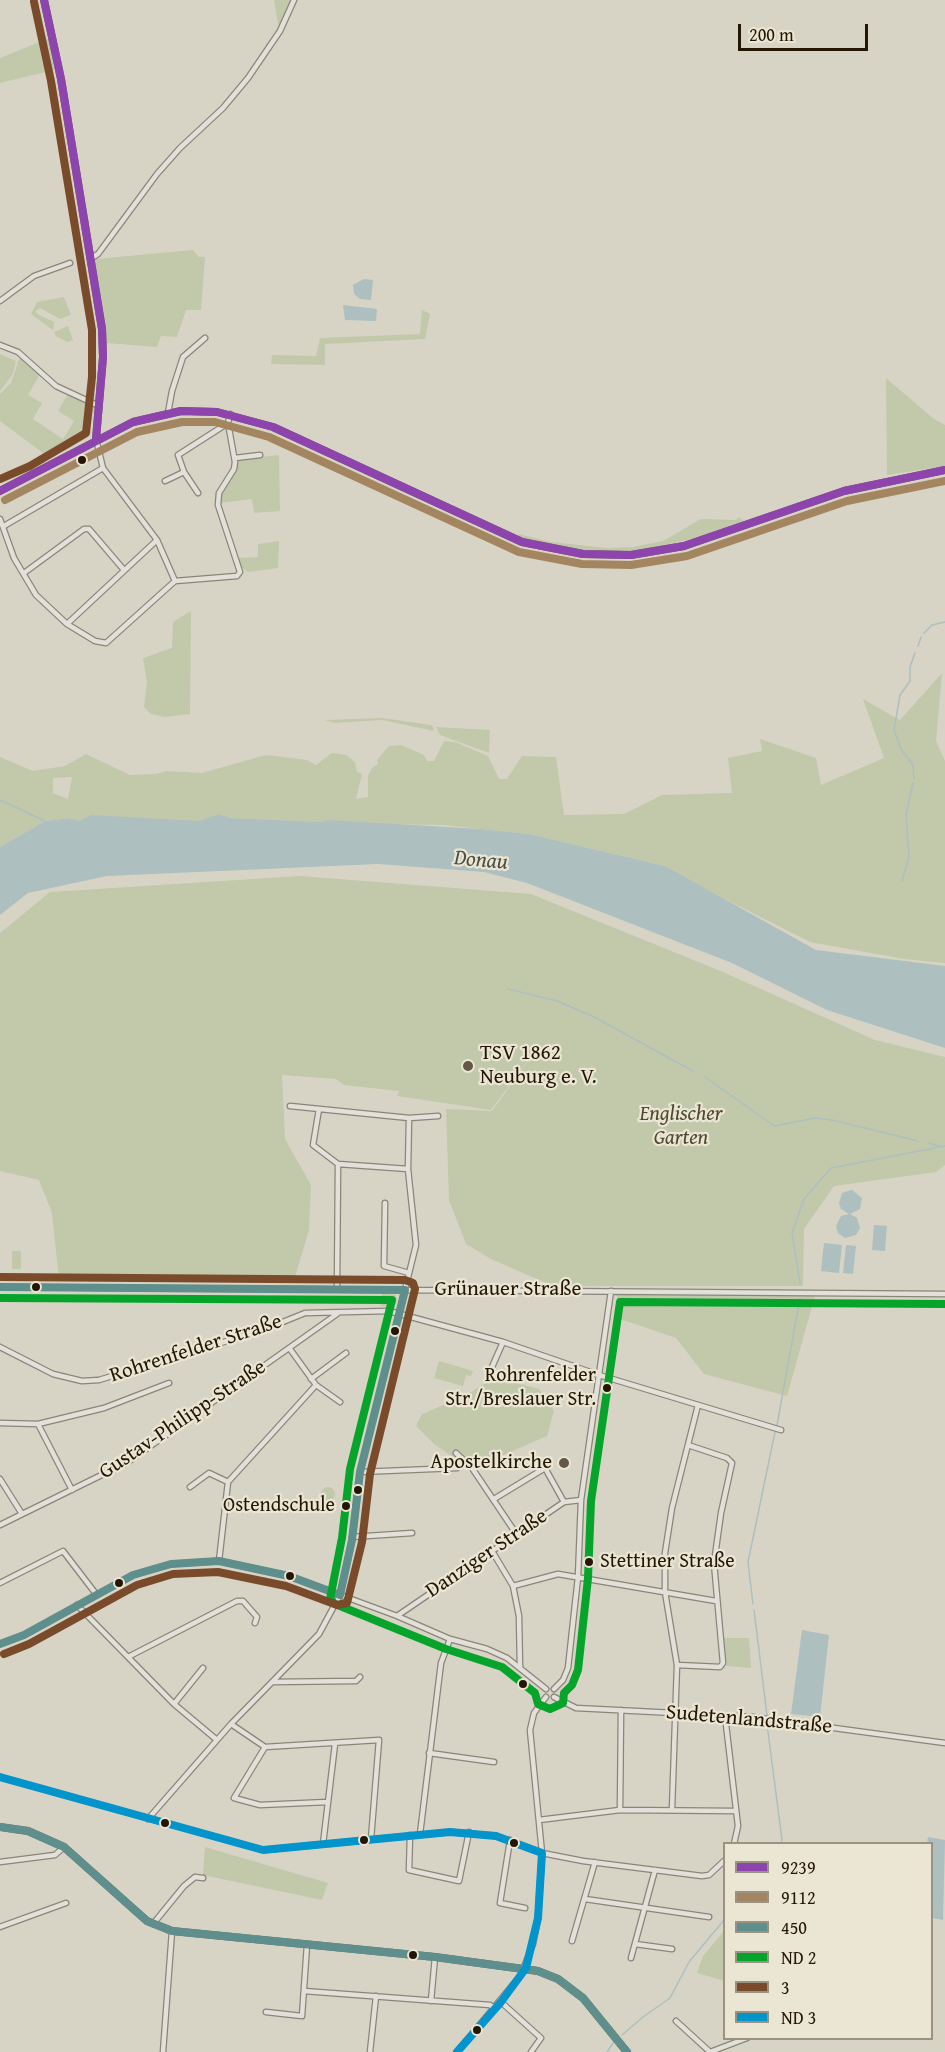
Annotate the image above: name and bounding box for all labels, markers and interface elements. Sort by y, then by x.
scale bar [741,12,872,50]
text: 200 m [749,21,794,48]
unlabelled marker [76,454,88,466]
water label: Donau [453,845,509,877]
place label: TSV 1862 Neuburg e. V. [480,1041,597,1091]
marker: TSV 1862 Neuburg e. V. [461,1059,475,1073]
park label: Englischer Garten [639,1102,723,1152]
street label: Grünauer Straße [435,1277,581,1303]
unlabelled marker [30,1281,42,1293]
street label: Rohrenfelder Straße [107,1309,285,1389]
unlabelled marker [389,1325,401,1337]
street label: Gustav-Philipp-Straße [95,1355,271,1485]
place label: Rohrenfelder Str./Breslauer Str. [445,1364,596,1411]
marker: Rohrenfelder Str./Breslauer Str. [601,1382,613,1394]
place label: Apostelkirche [430,1450,552,1476]
marker: Apostelkirche [557,1456,571,1470]
unlabelled marker [352,1484,364,1496]
place label: Ostendschule [223,1494,335,1518]
marker: Ostendschule [340,1500,352,1512]
street label: Danziger Straße [421,1504,553,1604]
place label: Stettiner Straße [600,1550,735,1574]
marker: Stettiner Straße [583,1556,595,1568]
unlabelled marker [284,1570,296,1582]
unlabelled marker [113,1577,125,1589]
unlabelled marker [517,1678,529,1690]
street label: Sudetenlandstraße [665,1700,833,1740]
unlabelled marker [159,1817,171,1829]
unlabelled marker [358,1834,370,1846]
unlabelled marker [508,1837,520,1849]
legend [723,1842,933,2040]
text: 9239 [781,1854,816,1881]
text: 9112 [781,1884,816,1911]
text: 450 [781,1914,807,1941]
text: ND 2 [781,1944,816,1971]
unlabelled marker [407,1949,419,1961]
text: 3 [781,1974,790,2001]
text: ND 3 [781,2004,816,2031]
unlabelled marker [471,2024,483,2036]

